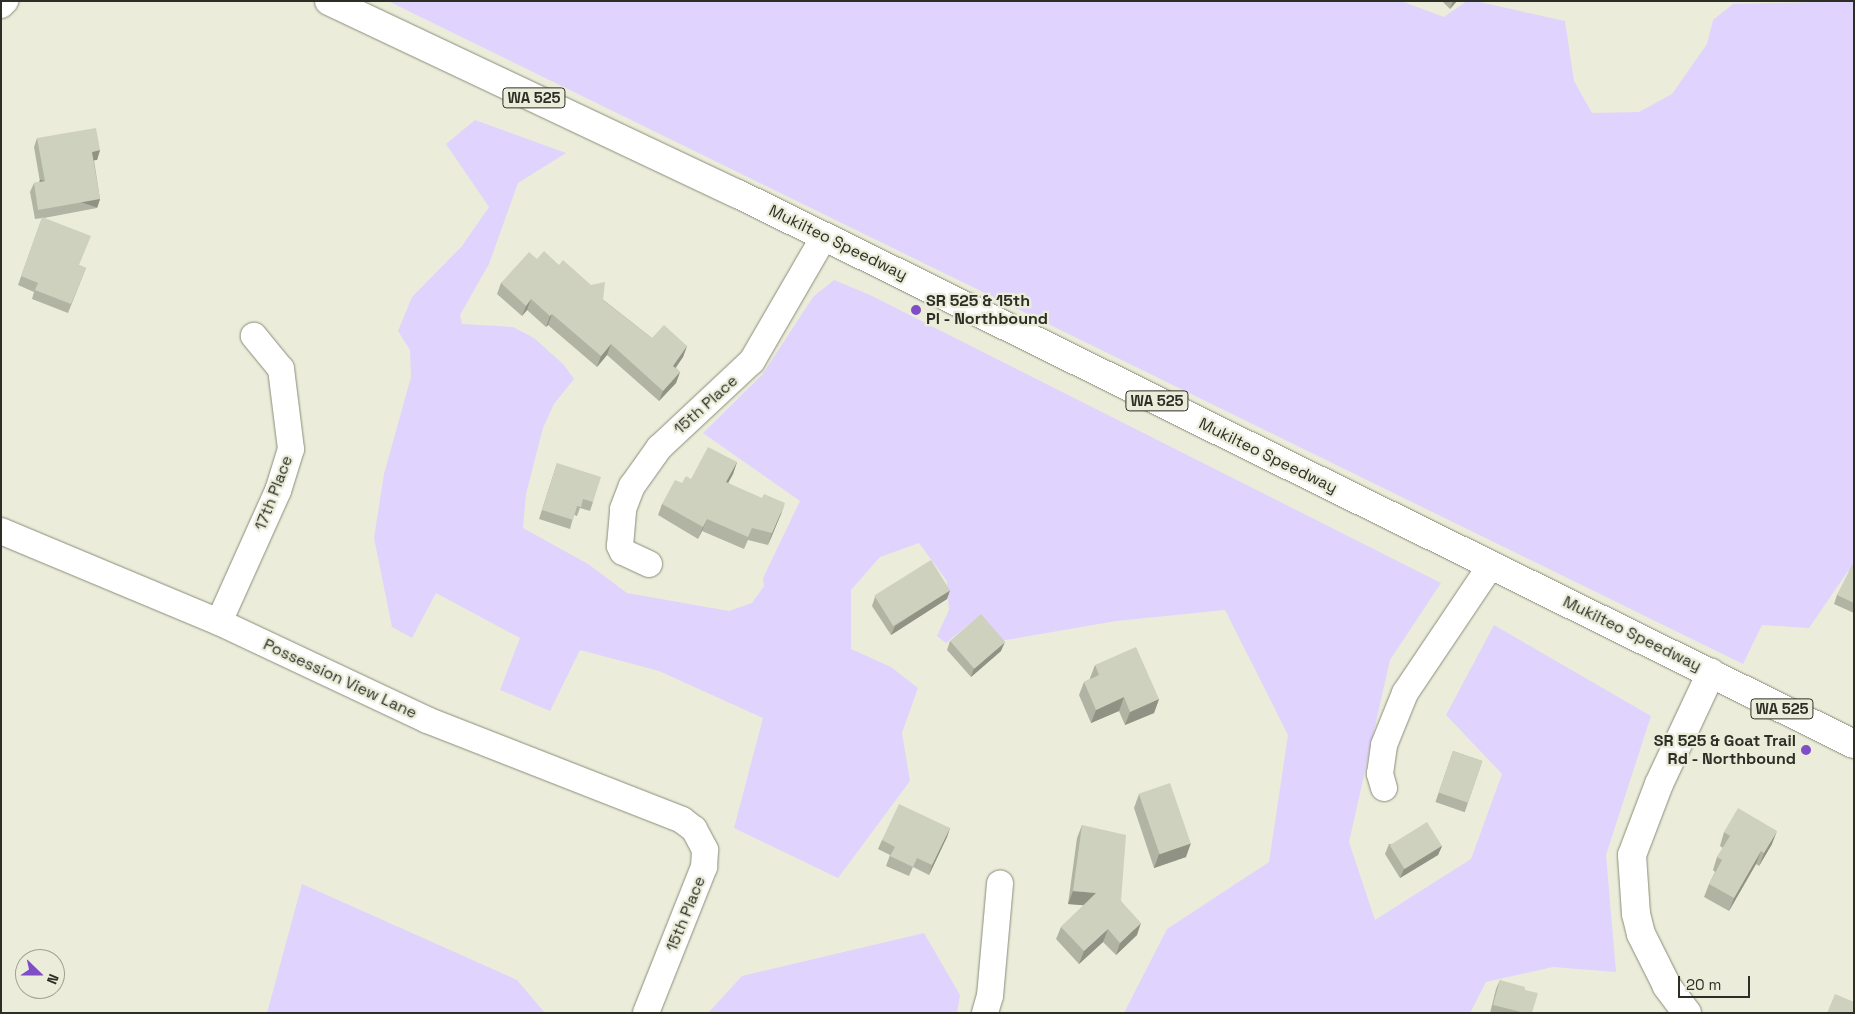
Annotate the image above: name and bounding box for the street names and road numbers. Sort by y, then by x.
road number: WA 525 [502,86,566,110]
street label: Mukilteo Speedway [766,201,910,285]
street label: 15th Place [670,371,742,439]
road number: WA 525 [1124,388,1190,414]
street label: Mukilteo Speedway [1196,414,1340,498]
street label: 17th Place [251,453,297,533]
street label: Mukilteo Speedway [1560,592,1704,676]
street label: Possession View Lane [260,635,420,723]
road number: WA 525 [1750,696,1814,722]
street label: 15th Place [662,874,710,954]

